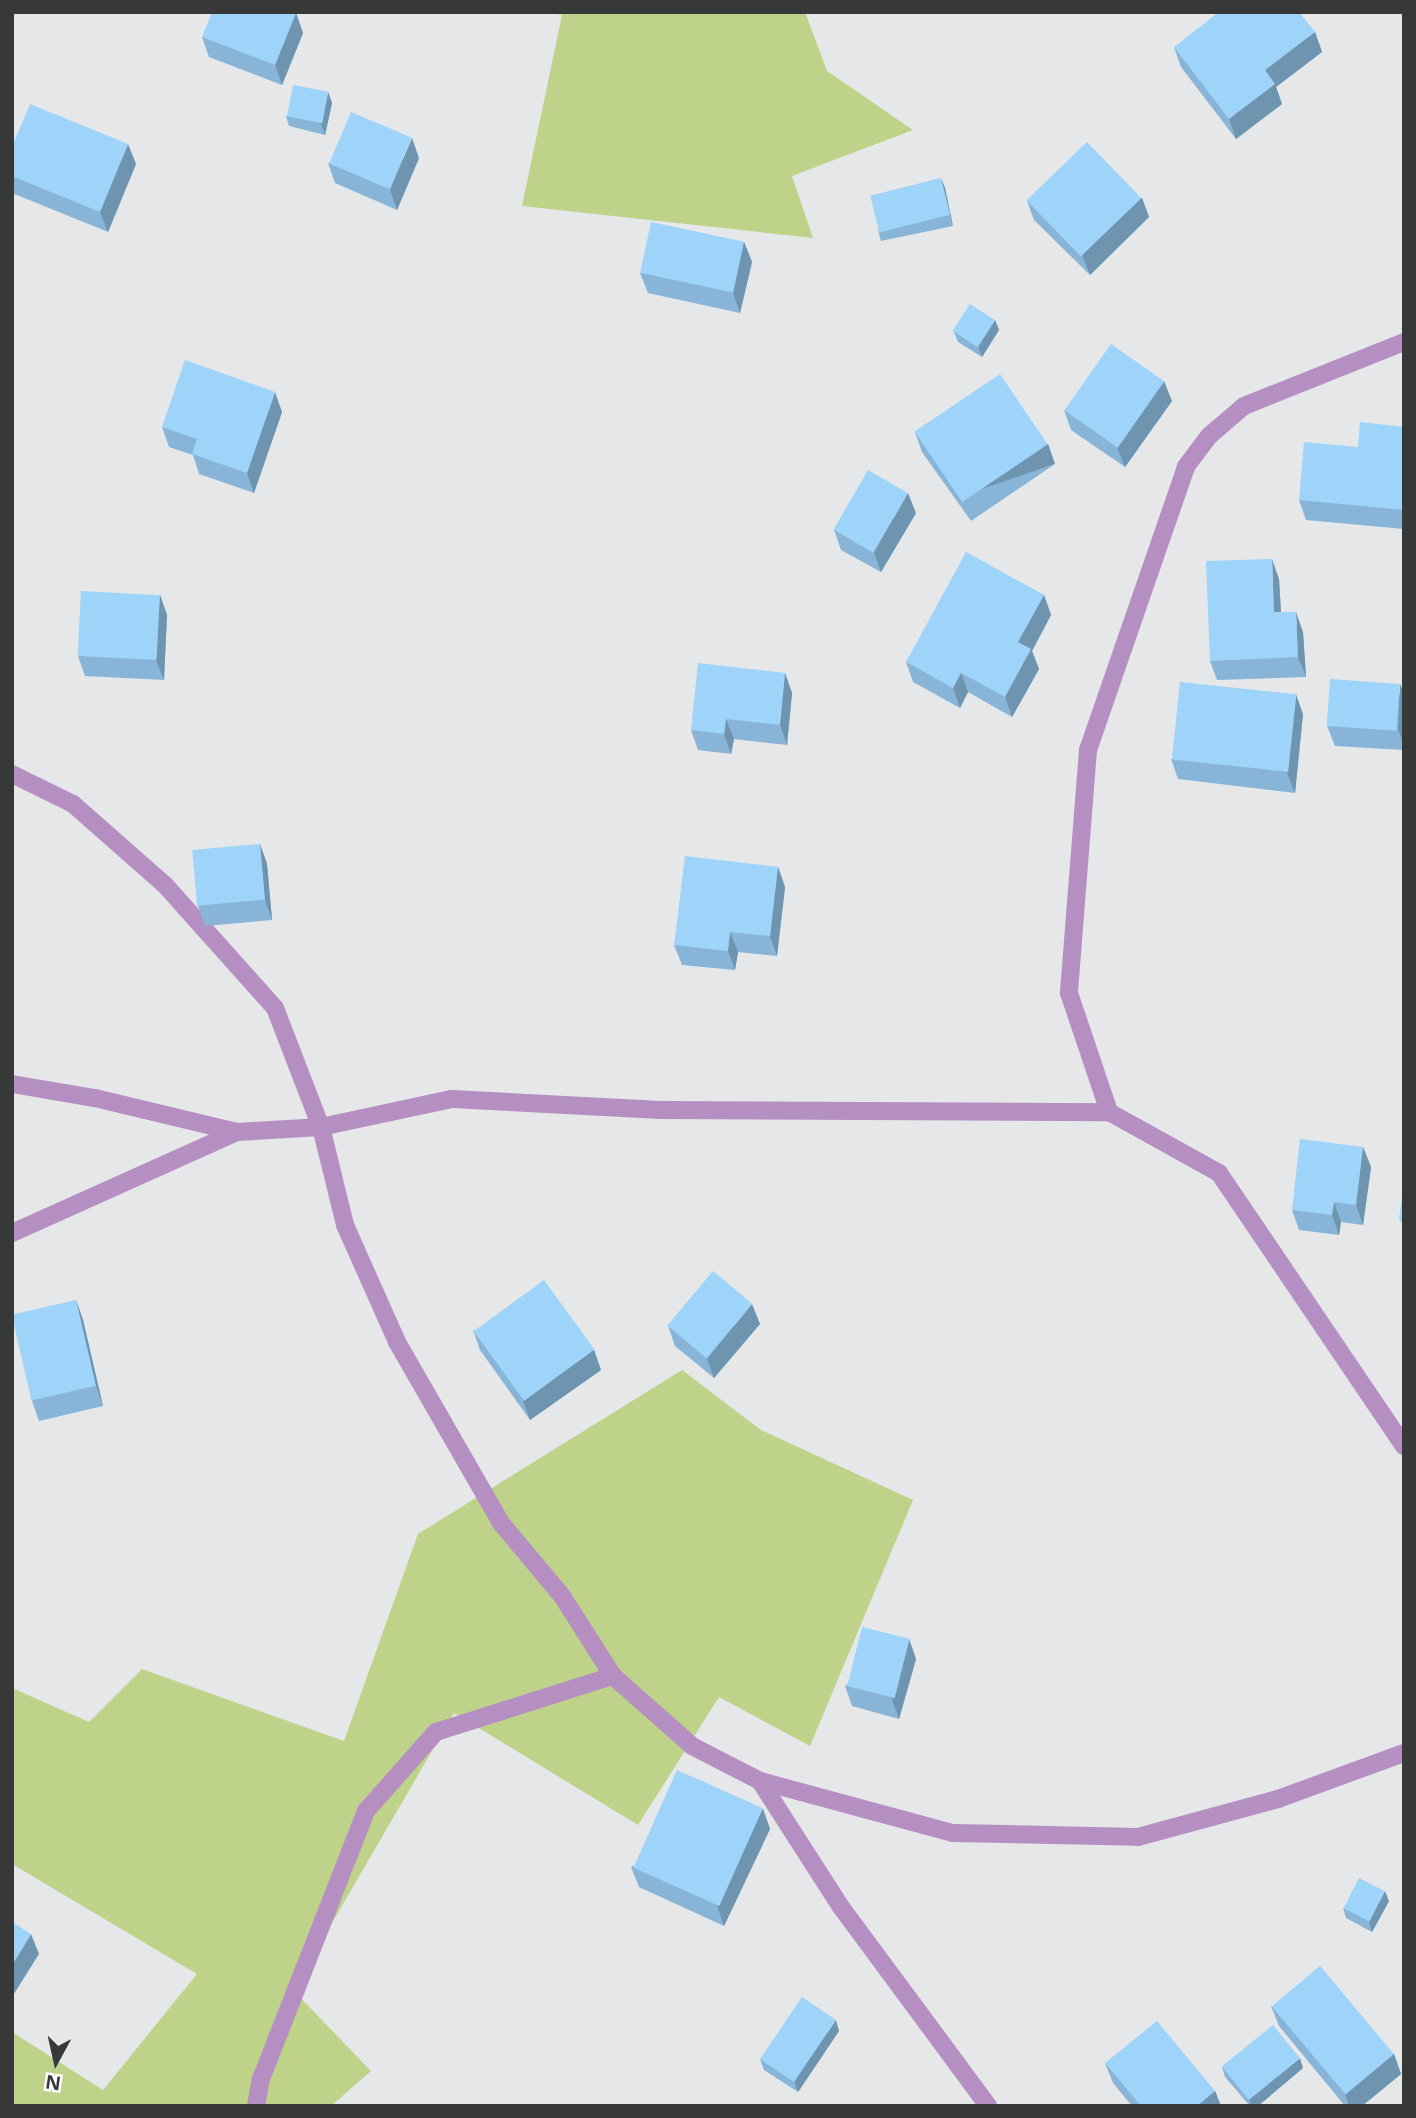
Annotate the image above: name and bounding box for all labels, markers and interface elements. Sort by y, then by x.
north arrow [21,2027,91,2097]
text: N [44,2069,63,2097]

